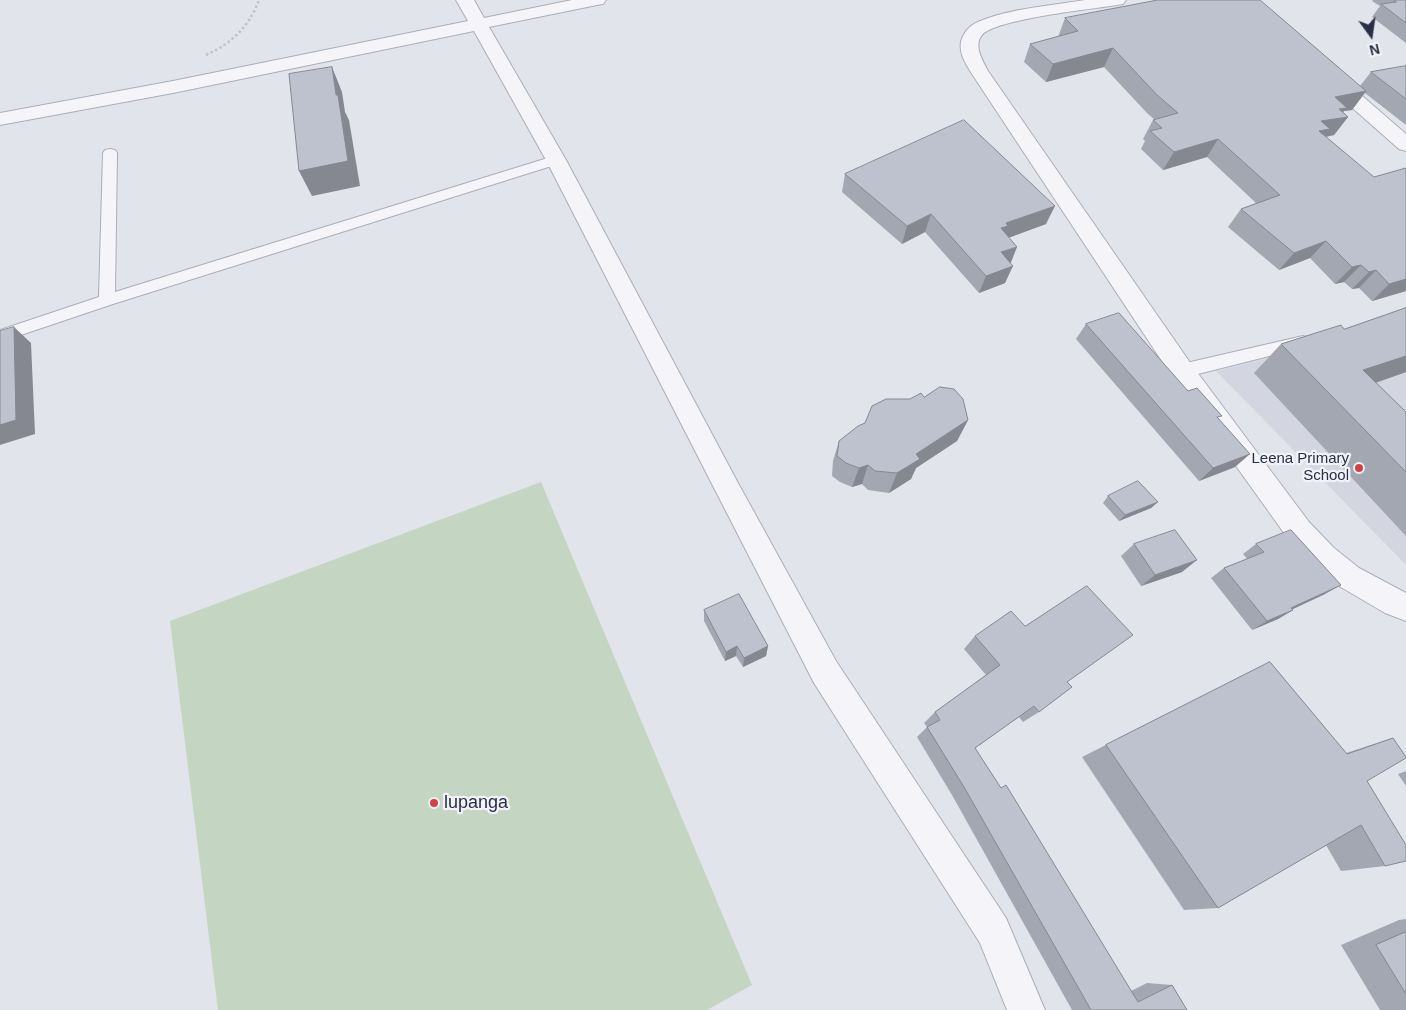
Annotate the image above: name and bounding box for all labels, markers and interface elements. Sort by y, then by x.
north arrow [1346,10,1396,60]
text: N [1368,41,1381,59]
place label: Leena Primary School [1251,450,1349,485]
marker: Leena Primary School [1353,462,1365,474]
place label: lupanga [444,792,508,814]
marker: lupanga [428,797,440,809]

